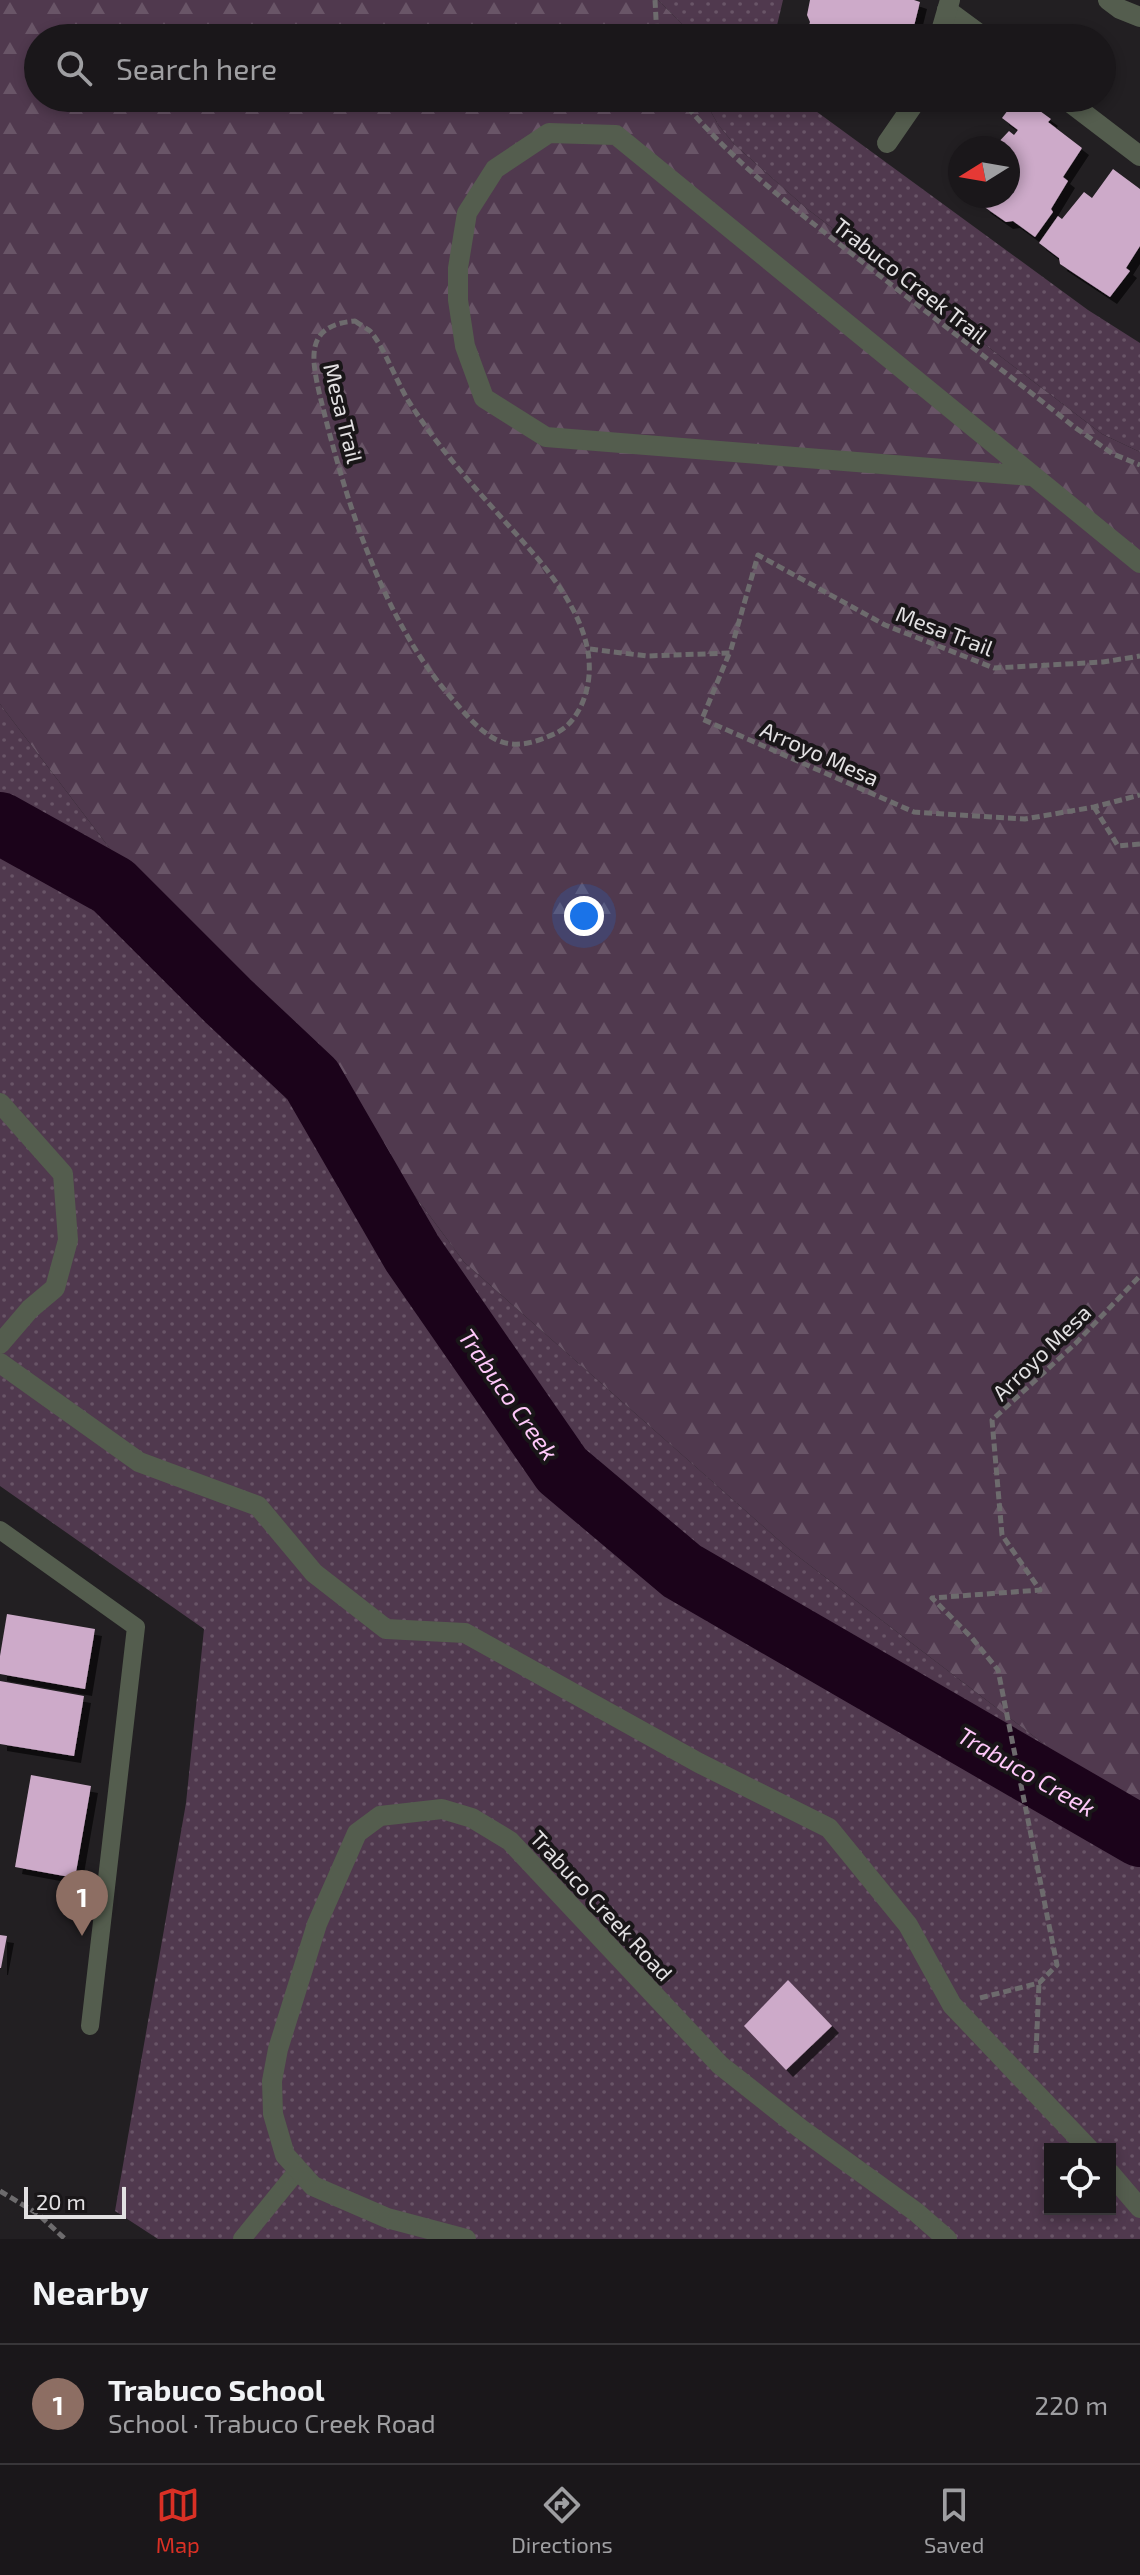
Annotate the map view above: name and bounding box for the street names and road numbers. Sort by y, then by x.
street label: Trabuco Creek Trail [829,212,994,349]
street label: Mesa Trail [319,360,369,466]
street label: Mesa Trail [893,600,998,661]
street label: Arroyo Mesa [757,715,883,791]
street label: Arroyo Mesa [986,1299,1096,1405]
street label: Trabuco Creek Road [526,1824,678,1986]

